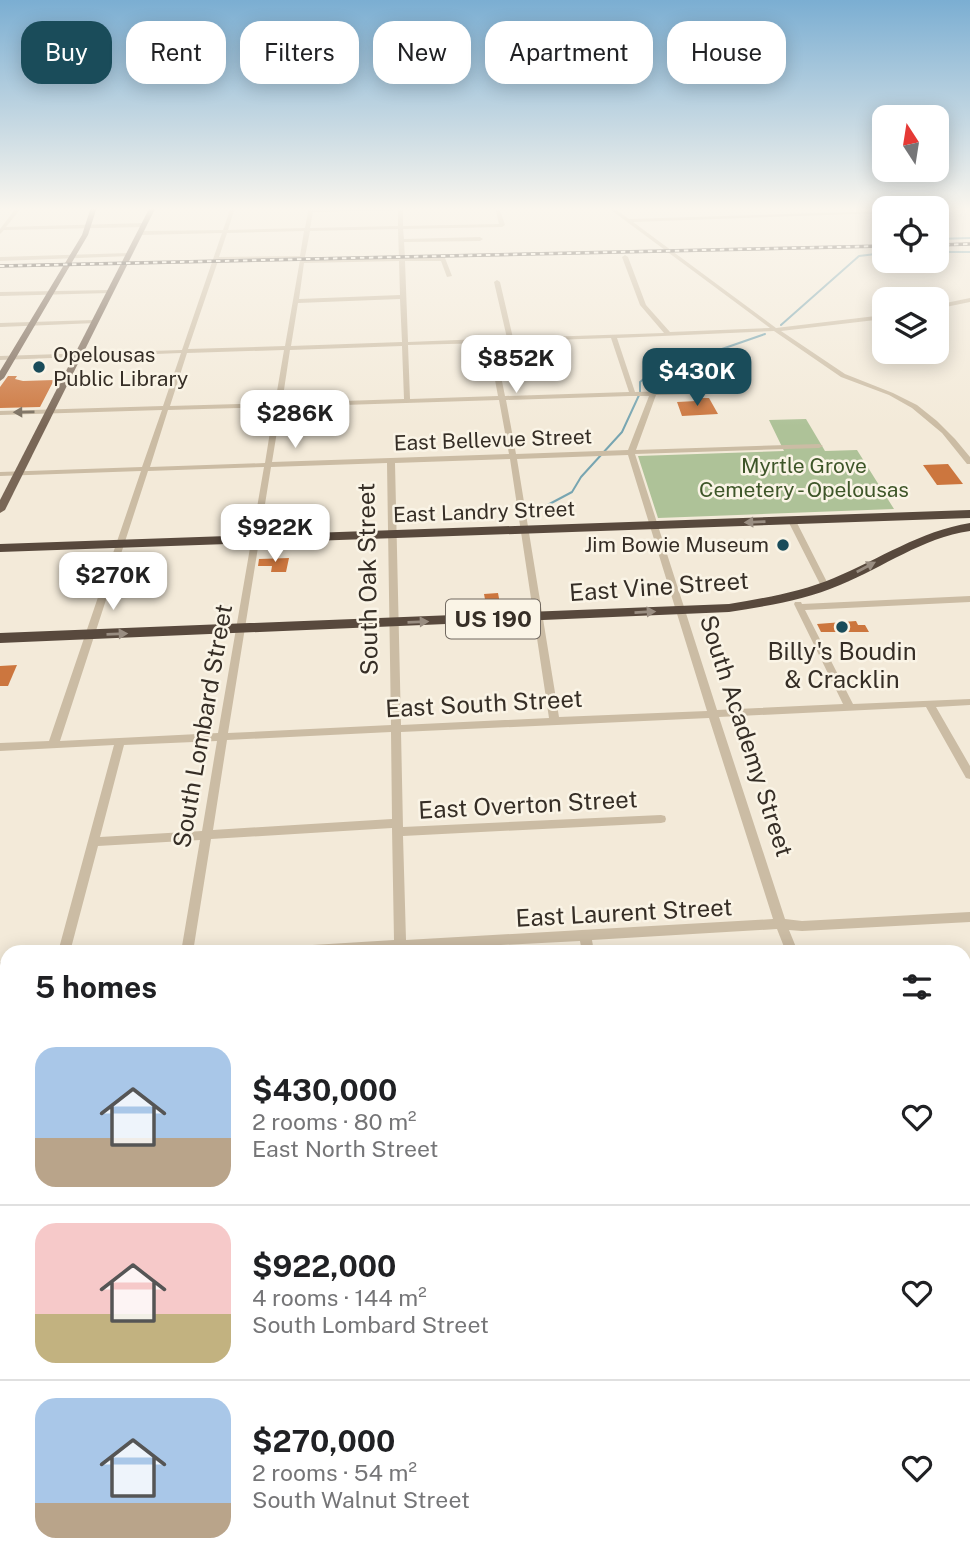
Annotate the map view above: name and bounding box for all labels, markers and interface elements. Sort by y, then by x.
chip: Buy [21,21,112,84]
chip: Rent [126,21,226,84]
chip: Filters [240,21,359,84]
chip: New [373,21,471,84]
chip: Apartment [485,21,653,84]
chip: House [667,21,786,84]
north arrow [872,105,948,182]
map controls [872,105,949,364]
button: locate [872,196,949,273]
button: layers [872,287,949,364]
pin: $852K [467,336,565,395]
place label: Opelousas Public Library [53,342,188,391]
text: $852K [477,344,555,371]
pin: $430K [648,348,746,408]
text: $430K [658,357,736,384]
marker: Opelousas Public Library [31,359,47,375]
pin: $286K [246,391,344,450]
text: $286K [256,399,334,426]
one-way arrow [13,407,35,418]
street label: East Bellevue Street [393,424,593,455]
park label: Myrtle Grove Cemetery - Opelousas [699,453,909,502]
street label: South Oak Street [351,482,383,676]
street label: East Landry Street [392,496,576,527]
pin: $922K [226,504,324,564]
text: $922K [237,513,313,540]
one-way arrow [744,517,766,528]
place label: Jim Bowie Museum [584,532,769,557]
marker: Jim Bowie Museum [775,537,791,553]
pin: $270K [64,552,162,612]
text: $270K [75,561,151,588]
one-way arrow [856,562,876,573]
street label: East Vine Street [568,566,750,606]
road number: US 190 [446,600,540,638]
street label: South Lombard Street [167,602,237,850]
one-way arrow [634,607,656,618]
street label: South Academy Street [695,611,799,860]
one-way arrow [407,616,429,627]
marker: Billy's Boudin & Cracklin [834,619,850,635]
one-way arrow [106,628,128,639]
place label: Billy's Boudin & Cracklin [767,637,917,693]
street label: East South Street [385,684,583,722]
street label: East Overton Street [418,784,638,824]
street label: East Laurent Street [515,892,733,932]
icon: filters [898,968,936,1006]
text: 5 homes [35,969,157,1005]
text: $430,000 [252,1072,397,1108]
icon: home [91,1075,175,1159]
icon: heart [898,1098,936,1136]
text: 2 rooms · 80 m² [252,1108,417,1135]
text: East North Street [252,1135,438,1162]
text: $922,000 [252,1248,396,1284]
icon: home [91,1251,175,1335]
icon: heart [898,1274,936,1312]
text: 4 rooms · 144 m² [252,1284,427,1311]
text: South Lombard Street [252,1311,489,1338]
text: $270,000 [252,1423,395,1459]
icon: home [91,1426,175,1510]
icon: heart [898,1449,936,1487]
text: 2 rooms · 54 m² [252,1459,417,1486]
text: South Walnut Street [252,1486,470,1513]

